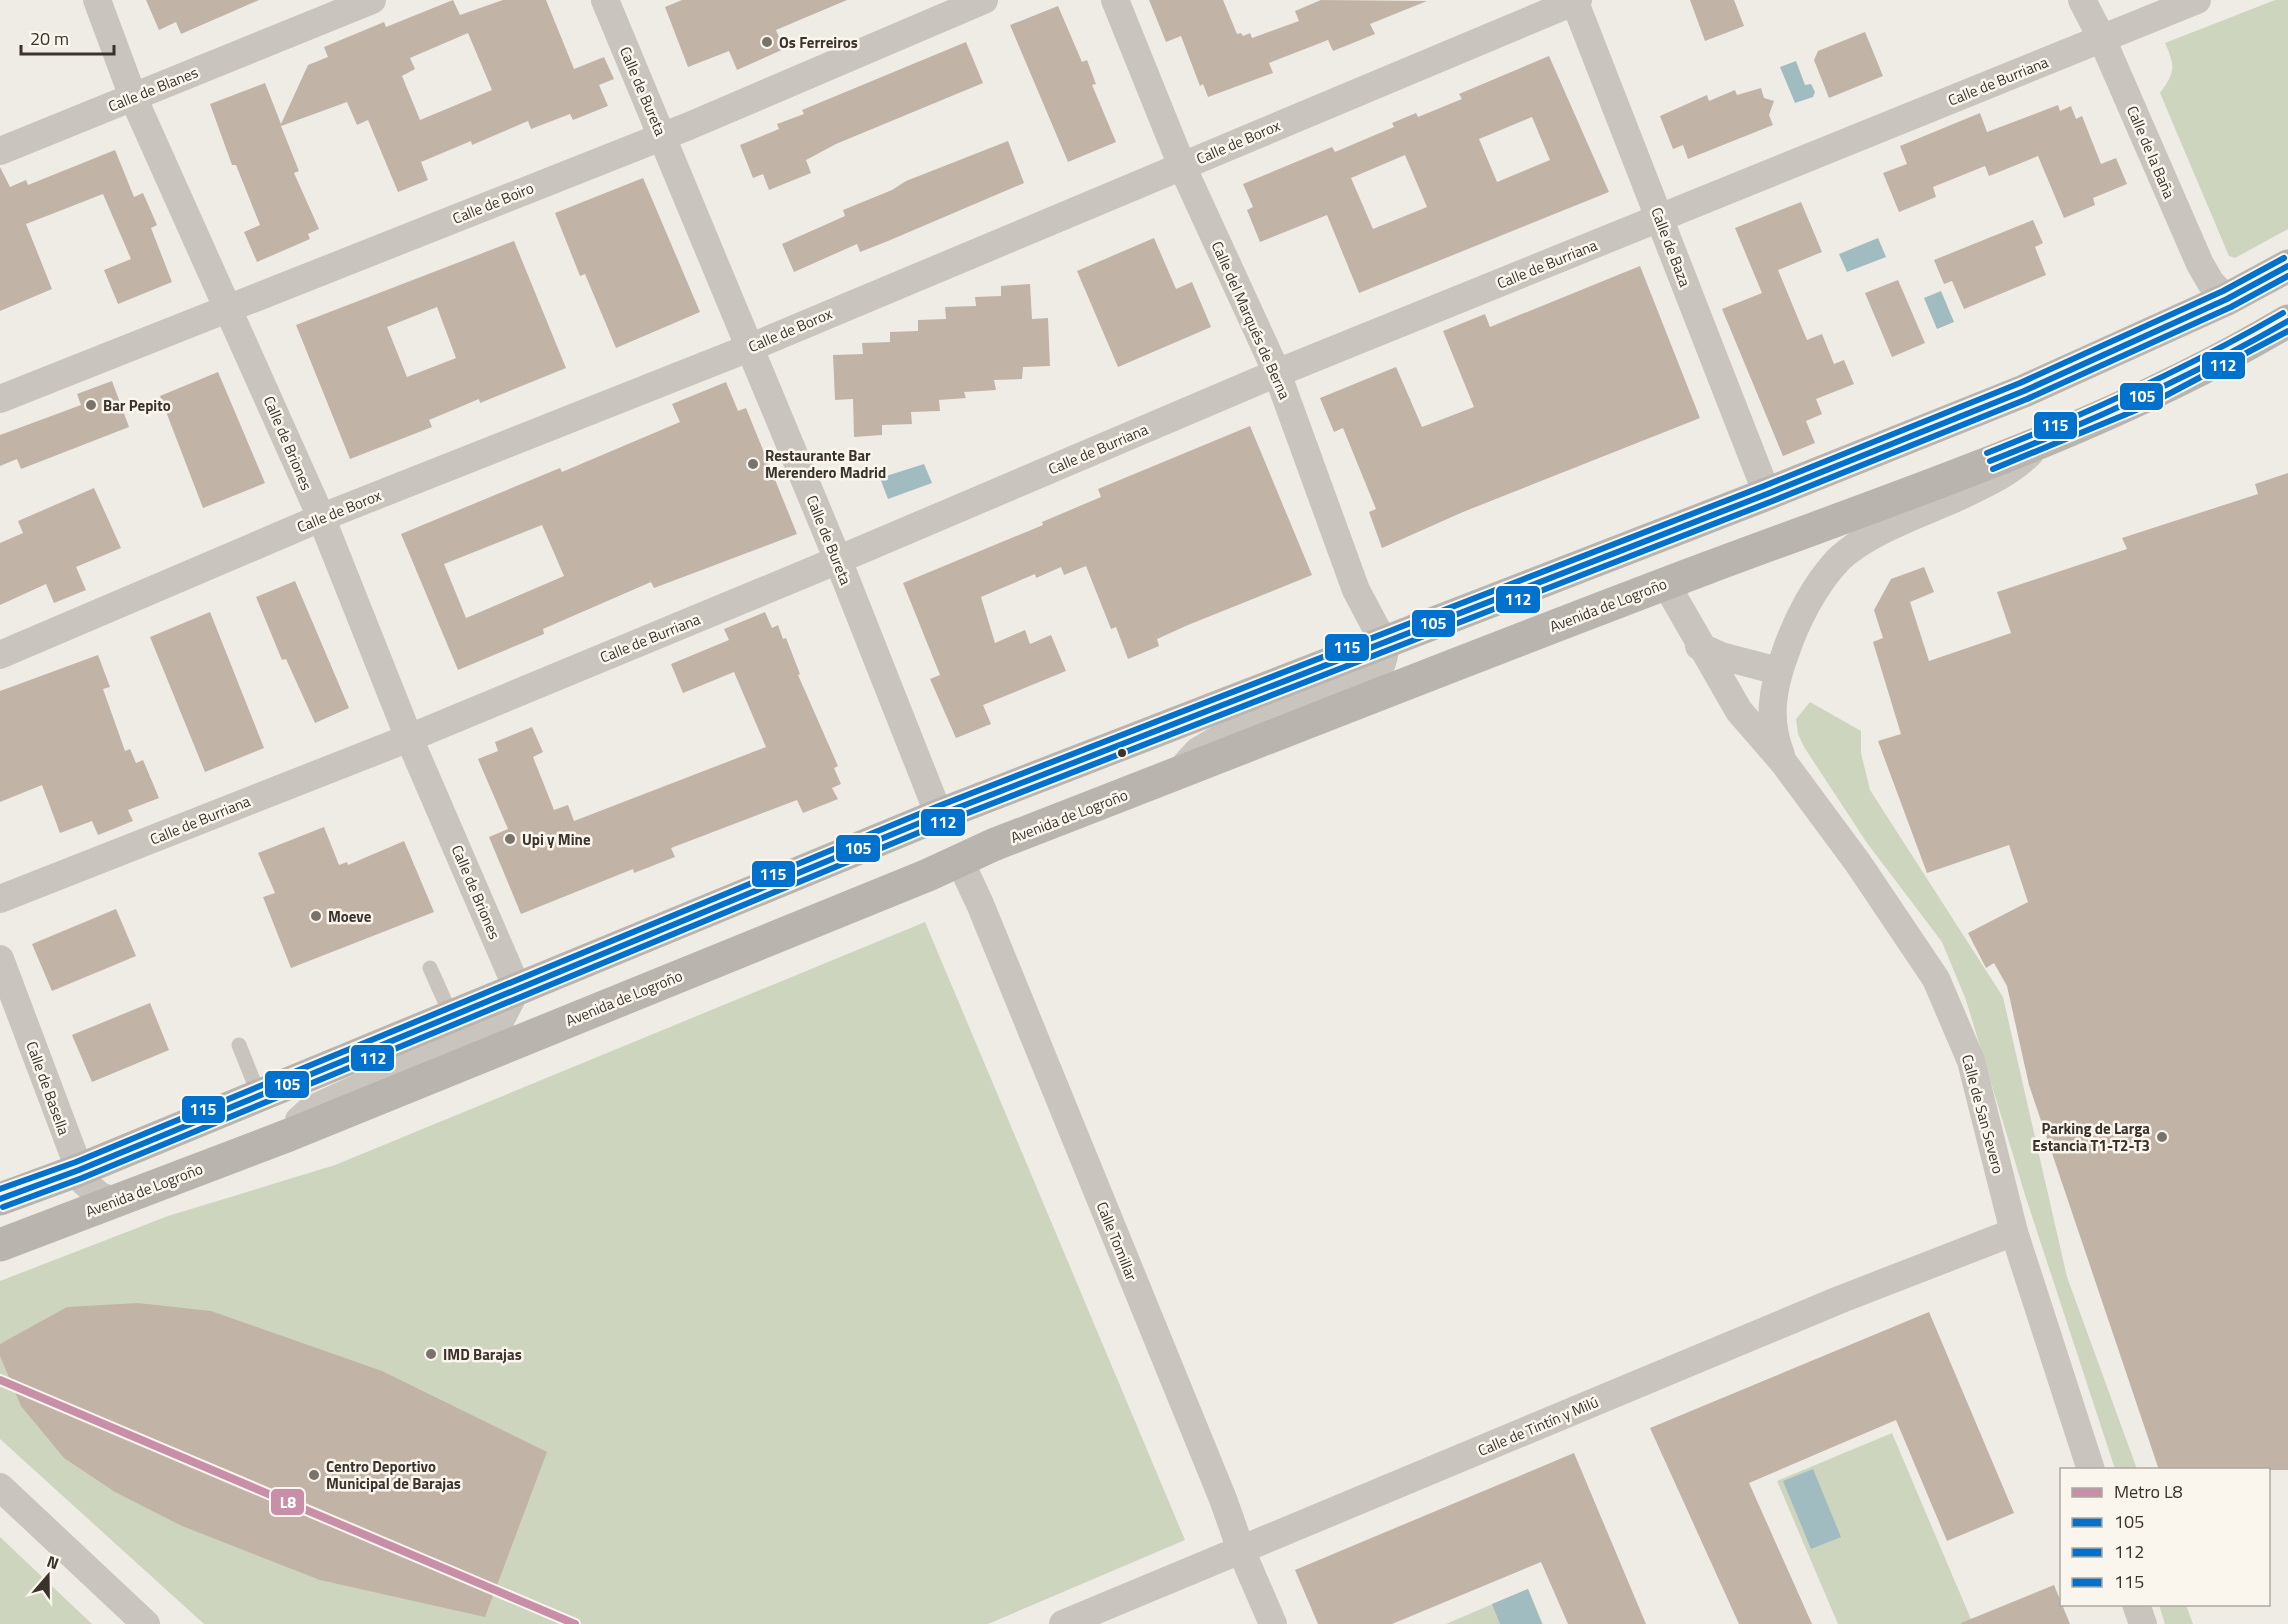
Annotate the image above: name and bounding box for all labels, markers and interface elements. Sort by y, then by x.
scale bar [21,18,114,56]
text: 20 m [30,25,69,52]
place label: Os Ferreiros [779,31,858,54]
marker: Os Ferreiros [760,35,774,49]
street label: Calle de Bureta [614,43,672,140]
street label: Calle de Burriana [1944,50,2052,112]
street label: Calle de Blanes [105,61,201,117]
street label: Calle de la Baña [2121,102,2181,202]
street label: Calle de Borox [1193,114,1284,170]
street label: Calle de Boiro [449,176,537,230]
street label: Calle de Baza [1645,204,1697,290]
street label: Calle de Burriana [1493,233,1601,295]
street label: Calle del Marqués de Berna [1206,237,1296,403]
street label: Calle de Borox [745,302,836,358]
line badge: 112 [2201,351,2246,380]
text: 112 [2210,353,2236,377]
line badge: 105 [2119,382,2164,411]
text: 105 [2129,384,2155,408]
street label: Calle de Briones [258,392,318,494]
place label: Bar Pepito [103,394,171,417]
marker: Bar Pepito [84,398,98,412]
line badge: 115 [2033,411,2078,440]
text: 115 [2042,413,2068,437]
street label: Calle de Burriana [1045,417,1152,480]
place label: Restaurante Bar Merendero Madrid [765,444,886,484]
marker: Restaurante Bar Merendero Madrid [746,457,760,471]
street label: Calle de Borox [293,484,385,538]
street label: Calle de Bureta [801,492,858,589]
street label: Avenida de Logroño [1546,572,1670,638]
line badge: 112 [1495,585,1541,614]
text: 112 [1505,587,1531,611]
street label: Calle de Burriana [596,607,704,669]
line badge: 105 [1411,609,1456,638]
text: 105 [1420,611,1446,635]
line badge: 115 [1324,633,1370,662]
text: 115 [1334,635,1360,659]
unlabelled marker [1116,747,1128,759]
street label: Avenida de Logroño [1007,783,1131,849]
street label: Calle de Burriana [146,789,254,851]
line badge: 112 [920,808,966,837]
text: 112 [930,810,956,834]
place label: Upi y Mine [522,828,591,851]
marker: Upi y Mine [503,832,517,846]
line badge: 105 [835,834,881,863]
text: 105 [845,836,871,860]
street label: Calle de Briones [446,841,506,943]
line badge: 115 [751,860,796,888]
text: 115 [760,862,786,886]
place label: Moeve [328,905,372,928]
marker: Moeve [309,909,323,923]
street label: Avenida de Logroño [562,964,686,1032]
street label: Calle de Basella [20,1038,76,1138]
line badge: 112 [350,1044,395,1072]
text: 112 [360,1046,386,1070]
street label: Calle de San Severo [1956,1052,2010,1176]
line badge: 105 [264,1070,310,1099]
text: 105 [274,1072,300,1096]
line badge: 115 [181,1095,226,1124]
text: 115 [190,1097,216,1121]
place label: Parking de Larga Estancia T1-T2-T3 [2032,1117,2150,1157]
marker: Parking de Larga Estancia T1-T2-T3 [2155,1130,2169,1144]
street label: Avenida de Logroño [82,1157,206,1223]
street label: Calle Tomillar [1091,1198,1143,1284]
place label: IMD Barajas [443,1343,522,1366]
marker: IMD Barajas [424,1347,438,1361]
street label: Calle de Tintín y Milú [1474,1390,1602,1462]
place label: Centro Deportivo Municipal de Barajas [326,1455,461,1495]
marker: Centro Deportivo Municipal de Barajas [307,1468,321,1482]
legend [2060,1468,2270,1606]
text: Metro L8 [2114,1478,2183,1505]
line badge: L8 [270,1488,305,1516]
text: L8 [280,1490,296,1514]
text: 105 [2114,1508,2144,1535]
text: 112 [2114,1538,2144,1565]
north arrow [18,1546,78,1606]
text: N [44,1549,62,1575]
text: 115 [2114,1568,2144,1595]

